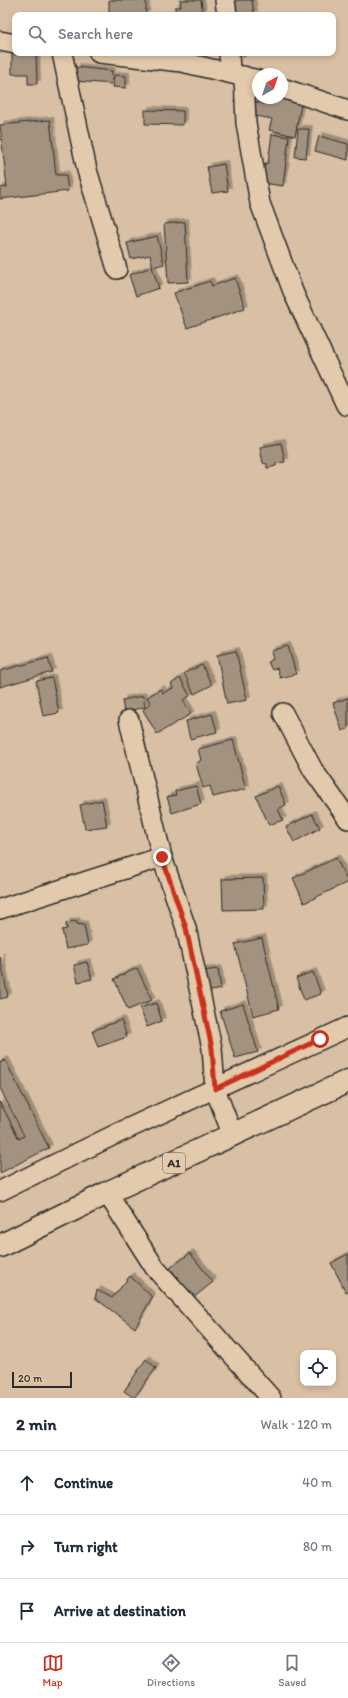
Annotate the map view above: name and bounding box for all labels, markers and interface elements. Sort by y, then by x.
search box [12,12,336,56]
icon: search [26,23,48,45]
text: Search here [58,25,133,43]
north arrow [252,68,288,104]
route end [153,848,171,866]
route start [311,1030,329,1048]
road number: A1 [163,1153,185,1173]
map controls [300,1350,336,1386]
button: locate [300,1350,336,1386]
scale bar [12,1370,72,1389]
text: 20 m [18,1372,42,1385]
text: 2 min [16,1414,56,1434]
text: Walk · 120 m [261,1417,332,1432]
icon: ahead [16,1472,38,1494]
text: Continue [54,1474,113,1492]
text: 40 m [302,1475,332,1490]
icon: right [16,1536,38,1558]
text: Turn right [54,1538,118,1556]
text: 80 m [303,1539,332,1554]
icon: arrive [16,1600,38,1622]
text: Arrive at destination [54,1602,186,1620]
tab: Map [42,1652,64,1689]
tab: Directions [147,1652,195,1689]
tab: Saved [278,1652,306,1689]

